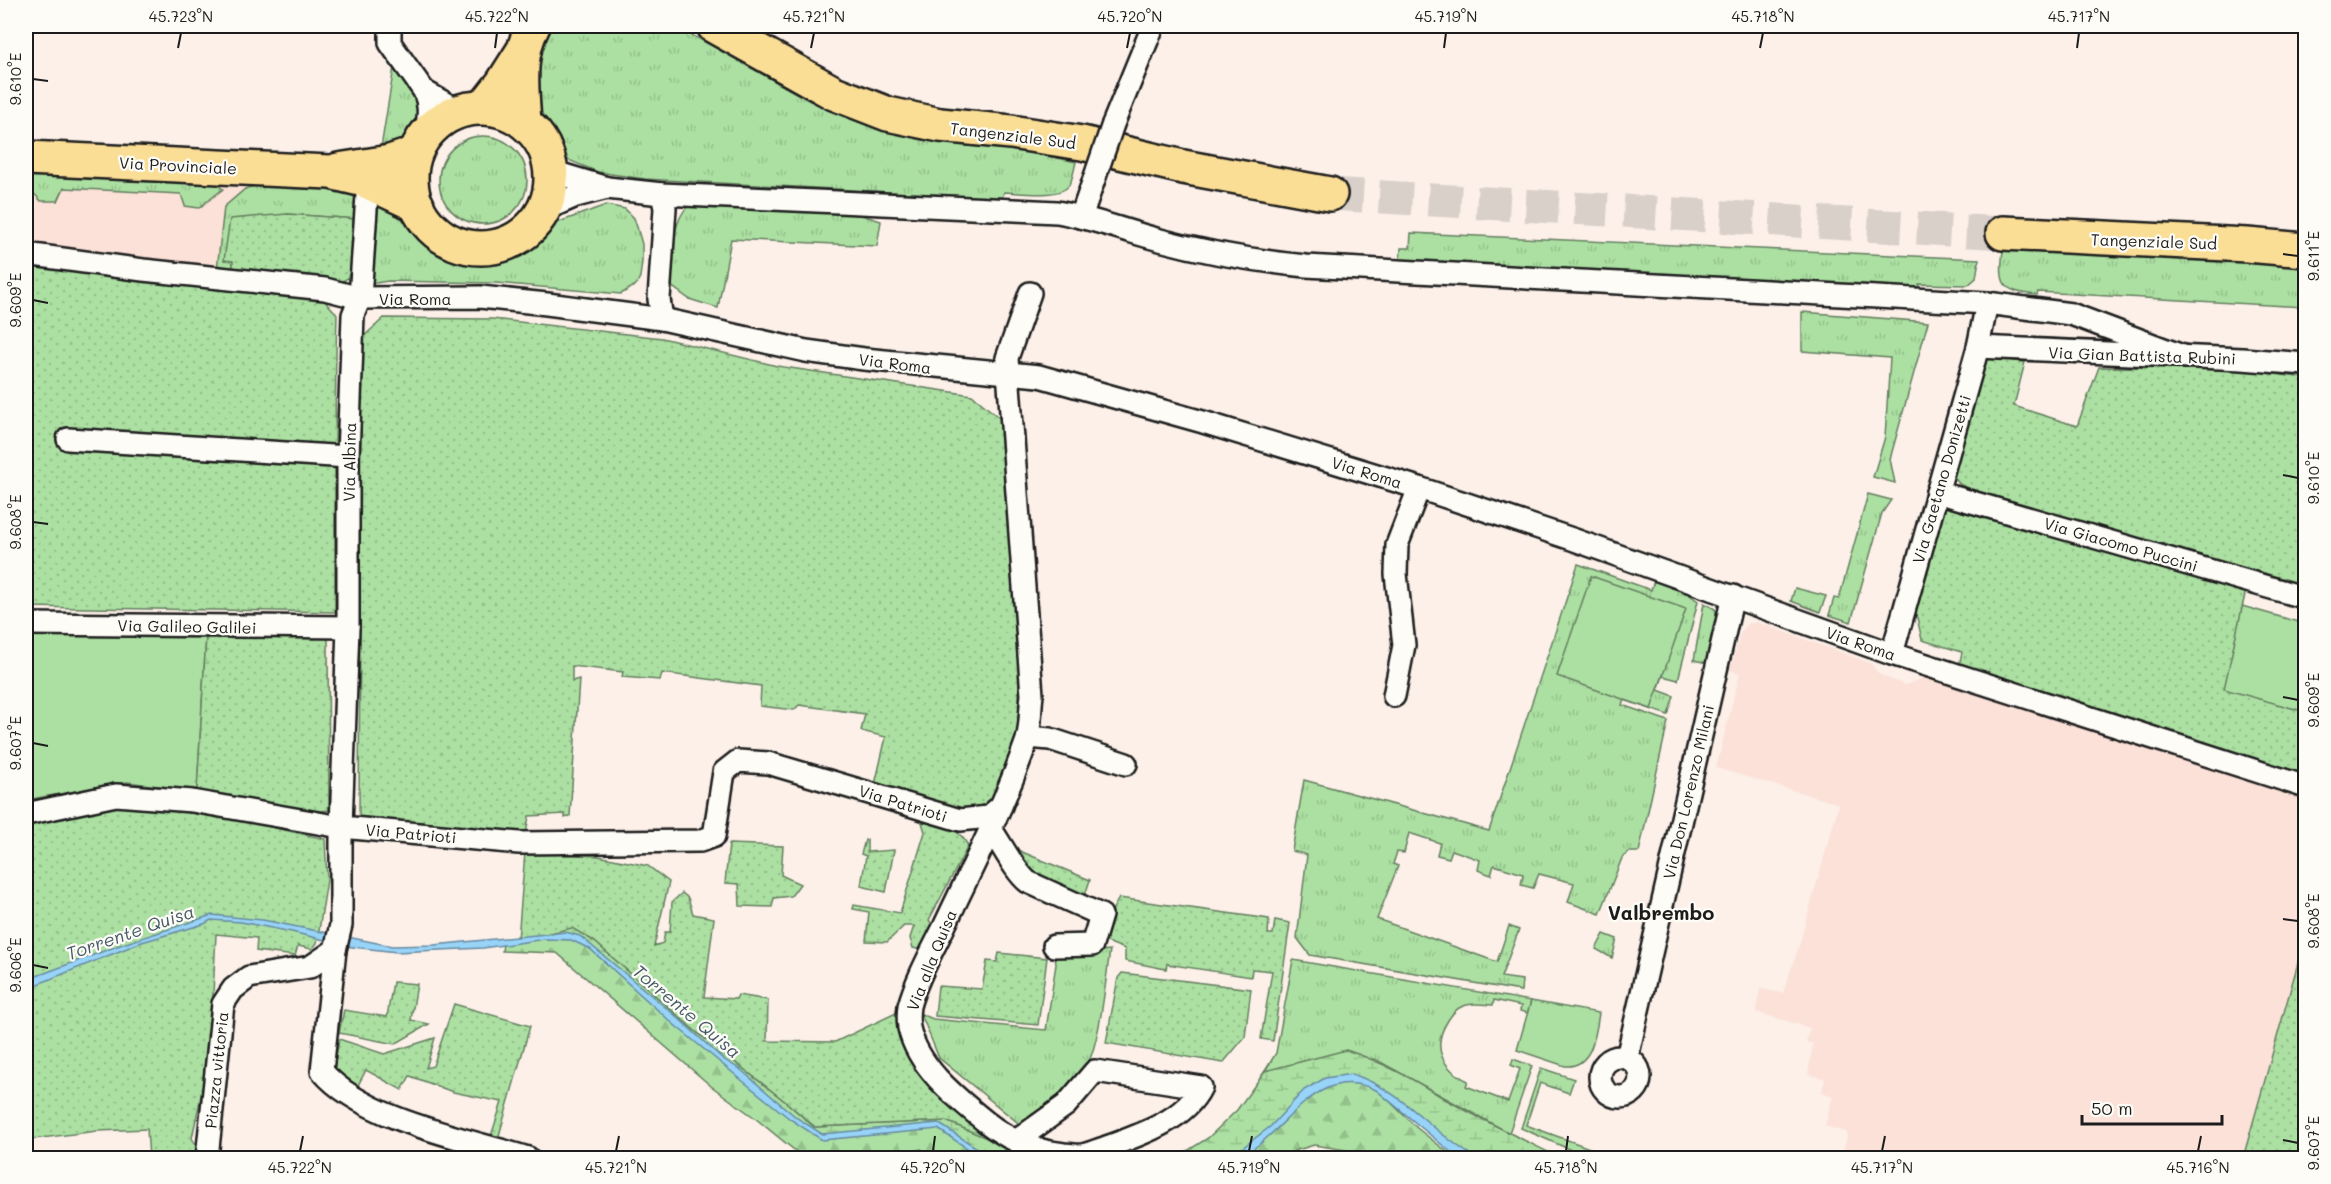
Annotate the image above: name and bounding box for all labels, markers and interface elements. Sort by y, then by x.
text: 45.723°N [149,6,213,26]
text: 45.722°N [465,6,529,26]
text: 45.721°N [783,6,845,26]
text: 45.720°N [1098,6,1162,26]
text: 45.719°N [1415,6,1477,26]
text: 45.718°N [1732,6,1794,26]
text: 45.717°N [2048,6,2110,26]
text: 9.610°E [5,52,25,105]
street label: Tangenziale Sud [949,117,1077,153]
street label: Via Provinciale [119,151,237,179]
street label: Tangenziale Sud [2090,228,2218,254]
text: 9.611°E [2303,231,2323,281]
text: 9.609°E [5,272,25,327]
street label: Via Roma [379,288,451,309]
street label: Via Gian Battista Rubini [2048,341,2236,369]
street label: Via Roma [858,348,932,378]
street label: Via Gaetano Donizetti [1907,392,1975,566]
street label: Via Albina [338,422,360,502]
street label: Via Roma [1329,451,1405,493]
text: 9.610°E [2303,451,2323,504]
text: 9.608°E [5,494,25,550]
street label: Via Giacomo Puccini [2042,512,2200,576]
street label: Via Galileo Galilei [117,614,257,638]
street label: Via Roma [1823,621,1899,665]
text: 9.609°E [2303,672,2323,727]
street label: Via Don Lorenzo Milani [1658,703,1718,881]
text: 9.607°E [5,715,25,770]
street label: Via Patrioti [856,780,950,826]
street label: Via Patrioti [365,819,457,847]
text: 9.608°E [2303,893,2323,949]
water label: Torrente Quisa [63,899,197,965]
district label: Valbrembo [1608,899,1714,925]
street label: Via alla Quisa [901,906,961,1014]
text: 9.606°E [5,937,25,993]
water label: Torrente Quisa [628,959,746,1063]
street label: Piazza vittoria [199,1011,233,1129]
scale bar [2082,1088,2222,1126]
text: 50 m [2091,1096,2133,1120]
text: 9.607°E [2303,1115,2323,1170]
text: 45.722°N [268,1157,332,1177]
text: 45.721°N [585,1157,647,1177]
text: 45.720°N [901,1157,965,1177]
text: 45.719°N [1218,1157,1280,1177]
text: 45.718°N [1535,1157,1597,1177]
text: 45.717°N [1851,1157,1913,1177]
text: 45.716°N [2167,1157,2229,1177]

